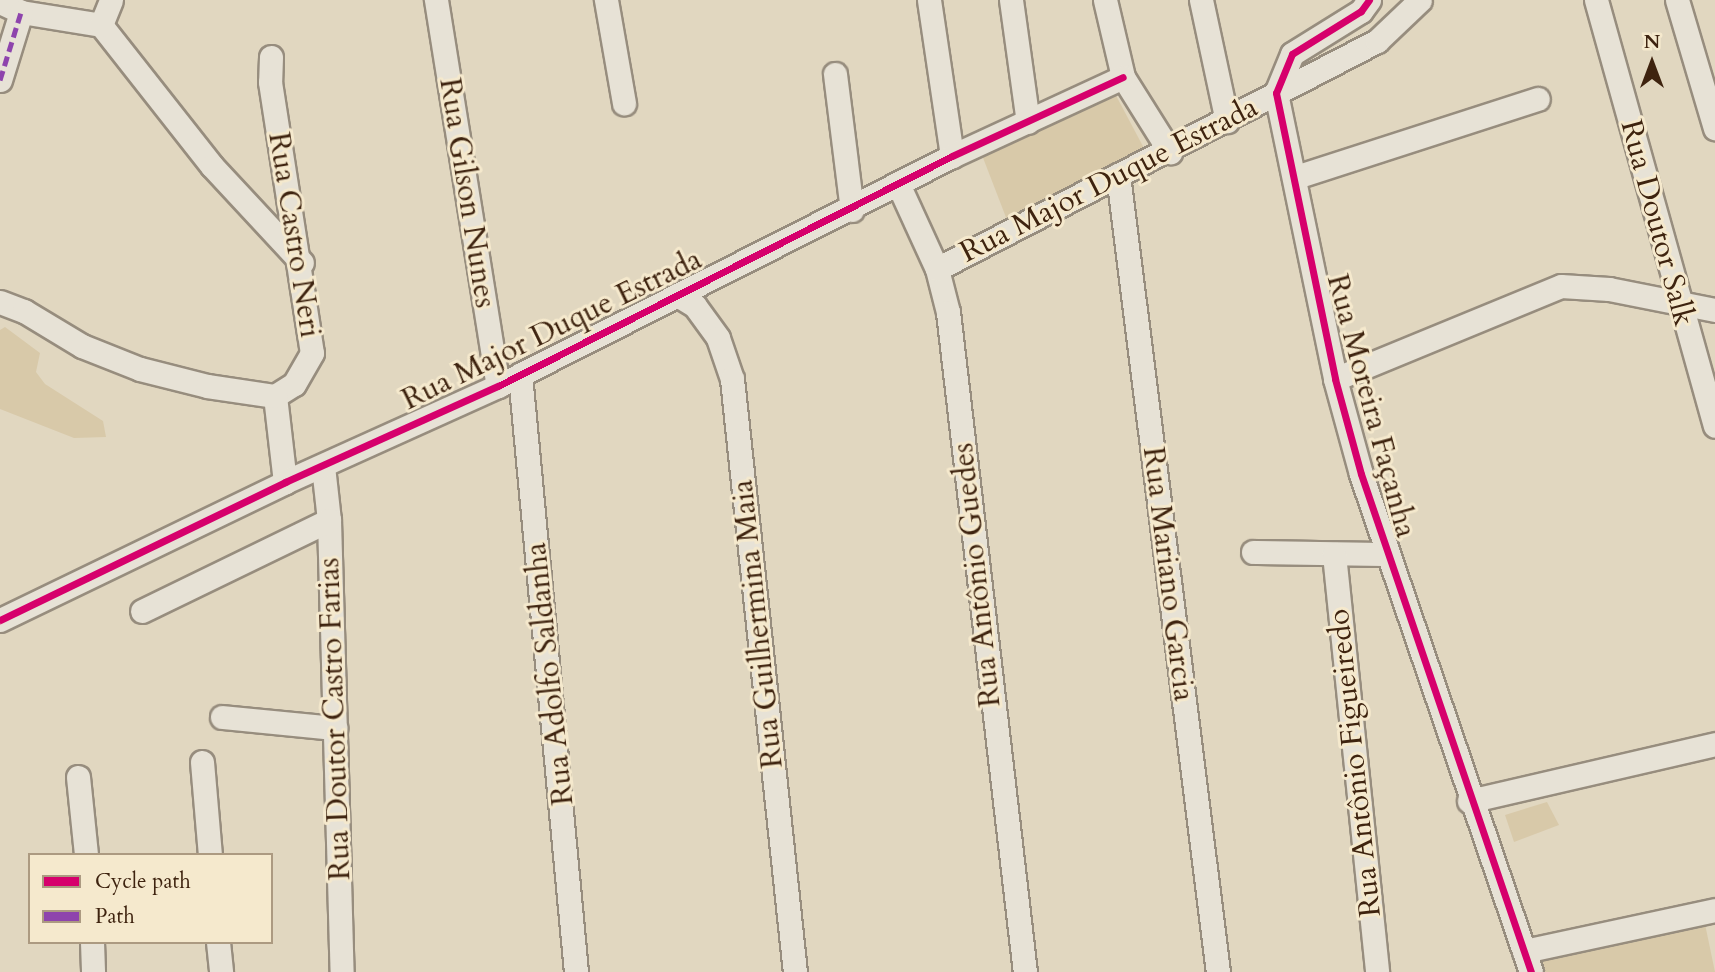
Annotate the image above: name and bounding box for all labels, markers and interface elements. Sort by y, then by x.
north arrow [1617,28,1687,98]
text: N [1644,29,1660,55]
street label: Rua Gilson Nunes [431,76,503,310]
street label: Rua Major Duque Estrada [954,89,1264,271]
street label: Rua Doutor Salk [1612,116,1702,330]
street label: Rua Castro Neri [260,130,328,340]
street label: Rua Major Duque Estrada [396,242,708,418]
street label: Rua Moreira Façanha [1319,271,1423,541]
street label: Rua Antônio Guedes [945,441,1009,709]
street label: Rua Mariano Garcia [1135,445,1201,703]
street label: Rua Guilhermina Maia [725,478,791,770]
street label: Rua Adolfo Saldanha [518,541,582,807]
street label: Rua Doutor Castro Farias [311,557,359,881]
street label: Rua Antônio Figueiredo [1321,607,1389,919]
legend [28,853,273,944]
text: Cycle path [95,867,191,896]
text: Path [95,902,135,931]

